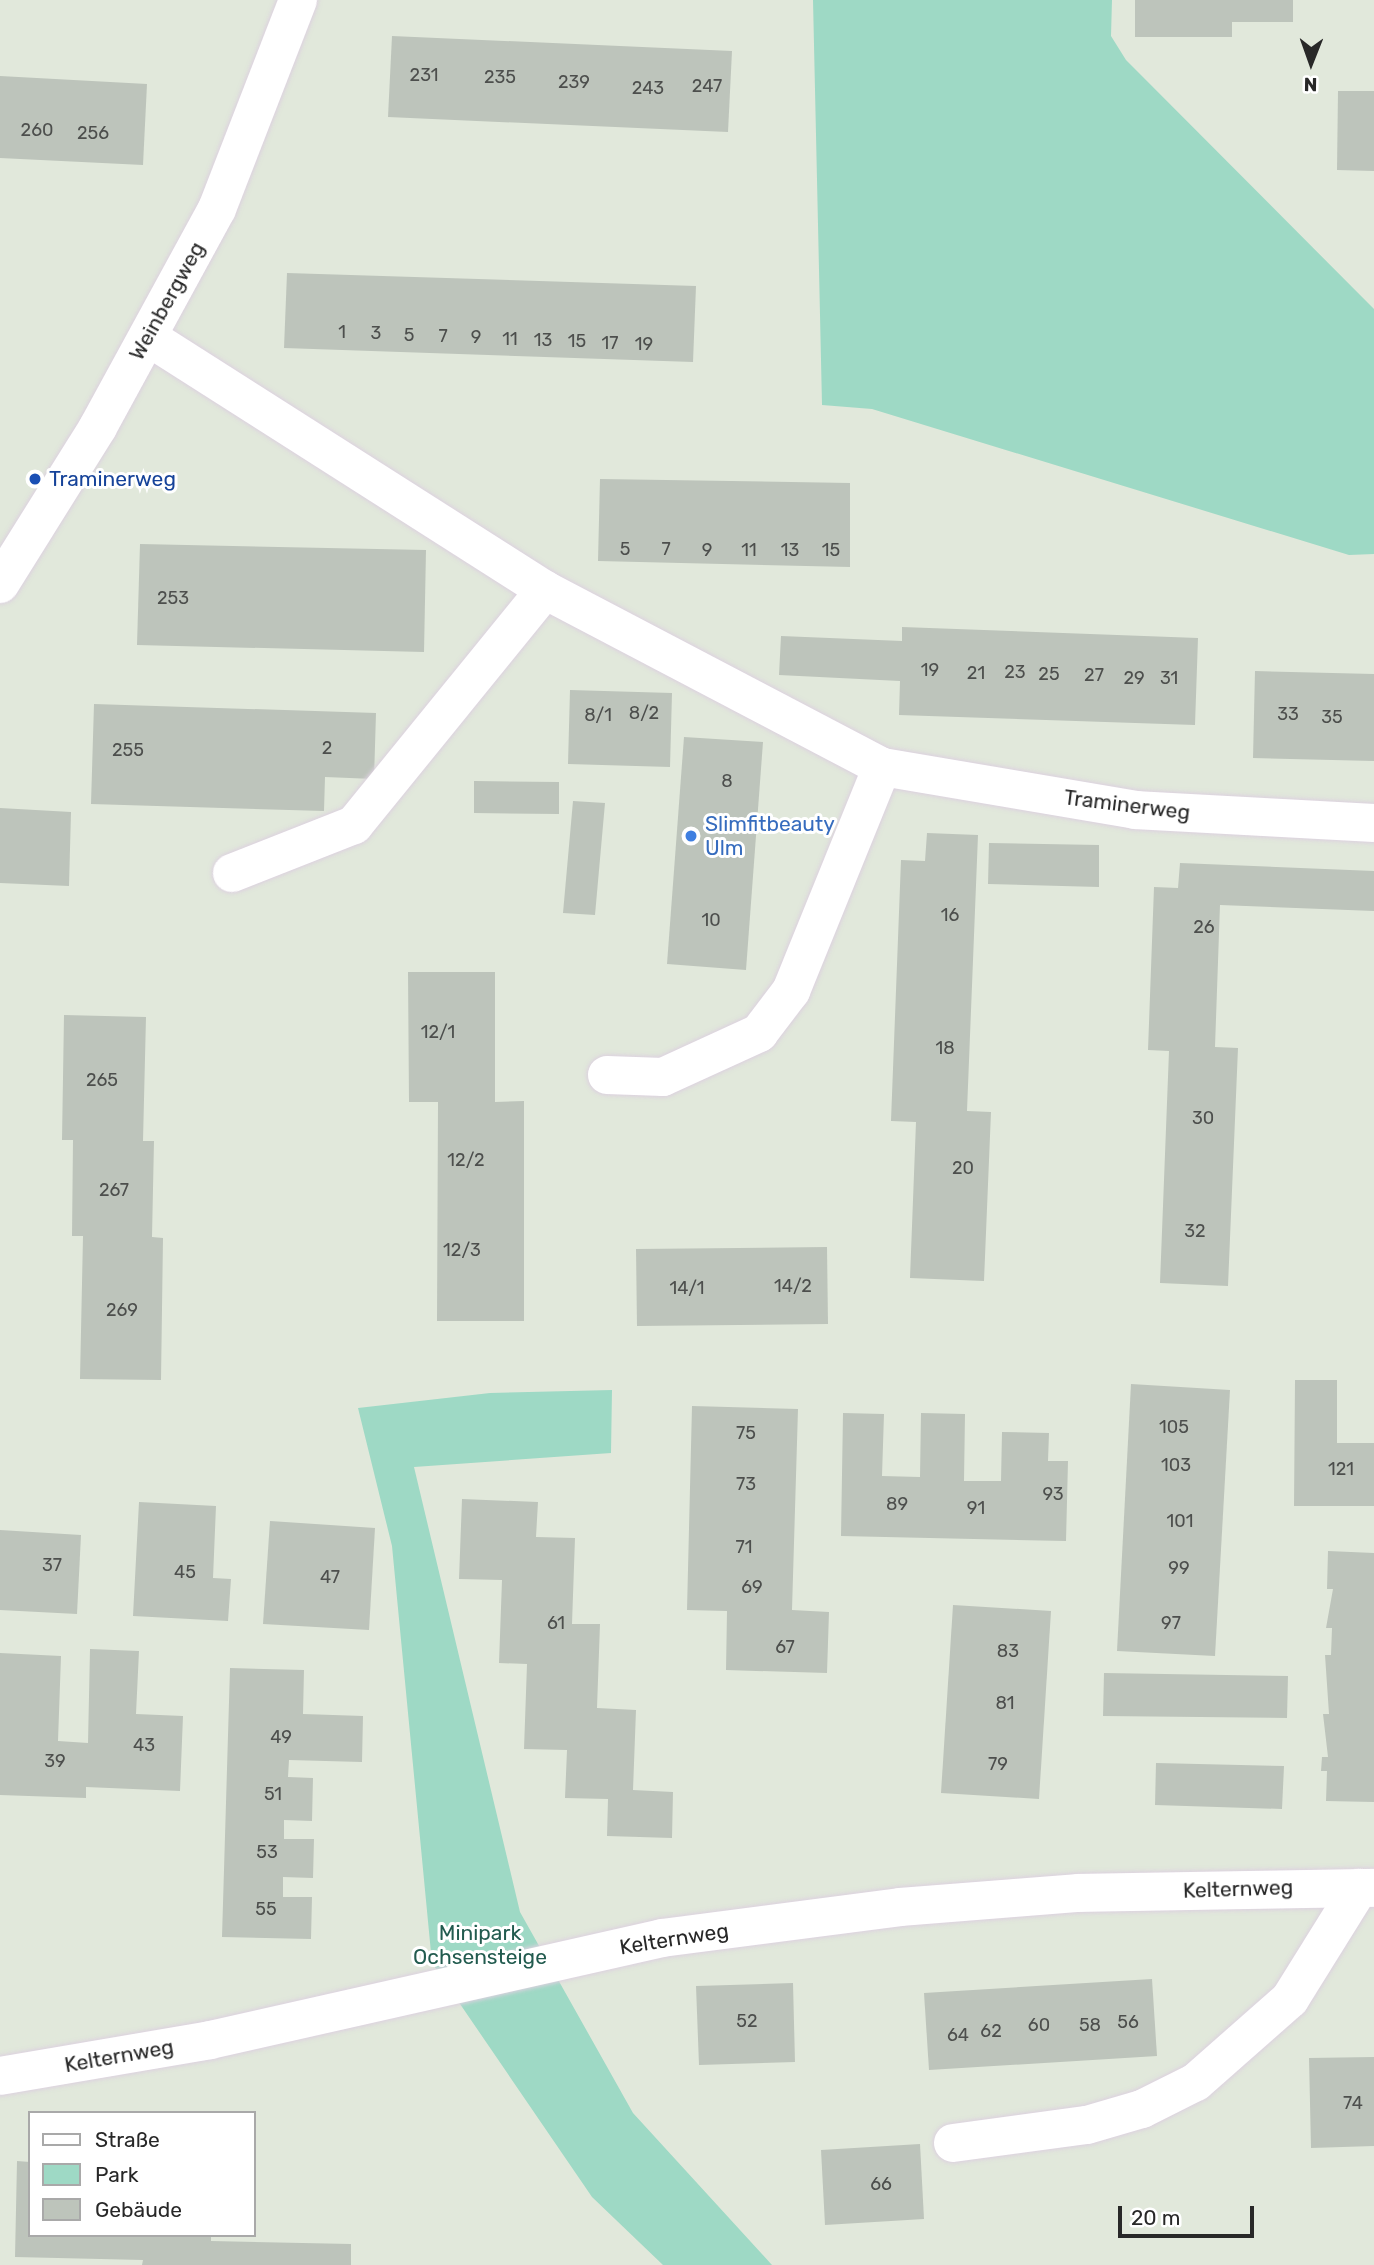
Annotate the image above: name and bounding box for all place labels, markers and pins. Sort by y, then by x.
place label: Traminerweg [49,466,176,492]
marker: Traminerweg [27,471,43,487]
place label: Slimfitbeauty Ulm [705,811,835,861]
marker: Slimfitbeauty Ulm [683,828,699,844]

